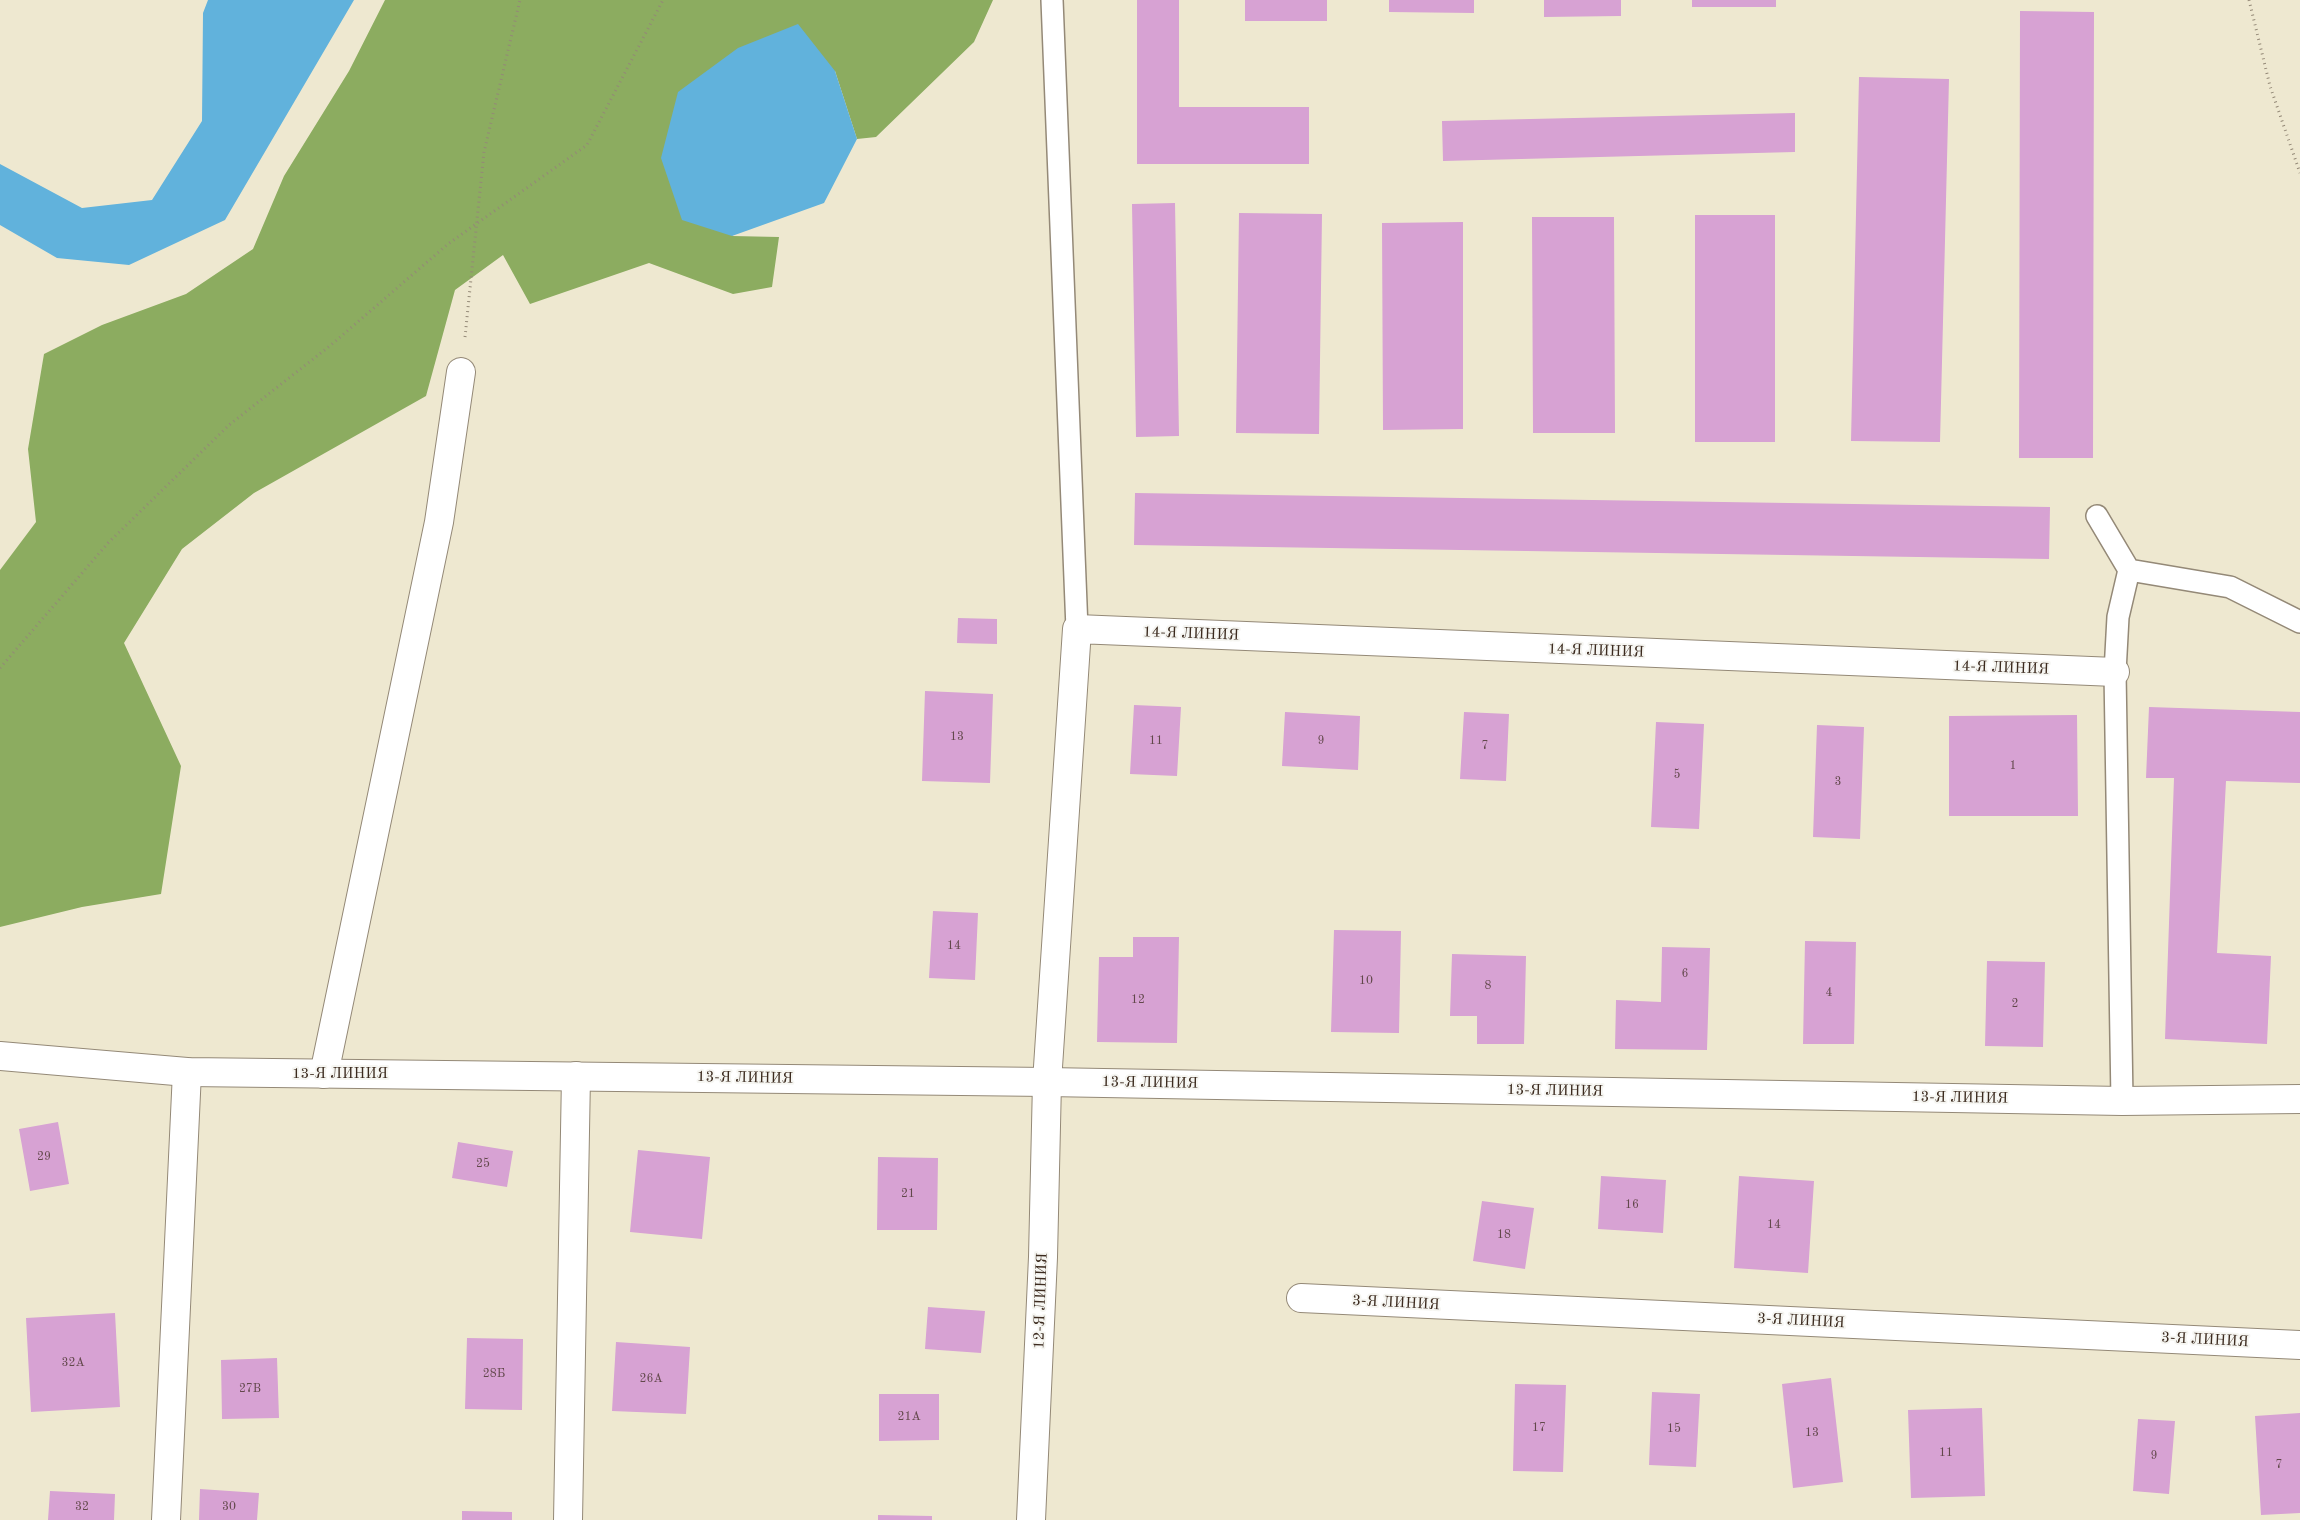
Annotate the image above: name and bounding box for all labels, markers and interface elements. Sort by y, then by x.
street label: 14-Я ЛИНИЯ [1143,623,1239,645]
street label: 14-Я ЛИНИЯ [1548,640,1644,662]
street label: 14-Я ЛИНИЯ [1953,657,2049,679]
house number: 13 [950,730,964,744]
house number: 11 [1149,734,1163,748]
house number: 9 [1318,734,1324,748]
house number: 7 [1482,739,1488,753]
house number: 1 [2010,759,2016,773]
house number: 5 [1674,768,1680,782]
house number: 3 [1835,775,1841,789]
house number: 14 [947,939,961,953]
house number: 6 [1682,967,1688,981]
house number: 10 [1359,974,1373,988]
house number: 8 [1485,979,1491,993]
house number: 4 [1826,986,1832,1000]
house number: 12 [1131,993,1145,1007]
house number: 2 [2012,997,2018,1011]
street label: 13-Я ЛИНИЯ [292,1065,388,1083]
street label: 13-Я ЛИНИЯ [697,1068,793,1088]
street label: 13-Я ЛИНИЯ [1102,1073,1198,1093]
street label: 13-Я ЛИНИЯ [1507,1081,1603,1101]
street label: 13-Я ЛИНИЯ [1912,1088,2008,1108]
house number: 29 [37,1150,51,1164]
house number: 25 [476,1157,490,1171]
house number: 21 [901,1187,915,1201]
house number: 16 [1625,1198,1639,1212]
house number: 14 [1767,1218,1781,1232]
house number: 18 [1497,1228,1511,1242]
street label: 12-Я ЛИНИЯ [1030,1253,1052,1349]
street label: 3-Я ЛИНИЯ [1352,1292,1440,1314]
street label: 3-Я ЛИНИЯ [1757,1310,1845,1332]
street label: 3-Я ЛИНИЯ [2161,1329,2249,1351]
house number: 32А [61,1356,85,1370]
house number: 28Б [483,1367,505,1381]
house number: 26А [639,1372,663,1386]
house number: 27В [239,1382,261,1396]
house number: 21А [897,1410,921,1424]
house number: 17 [1532,1421,1546,1435]
house number: 15 [1667,1422,1681,1436]
house number: 13 [1805,1426,1819,1440]
house number: 11 [1939,1446,1953,1460]
house number: 9 [2151,1449,2157,1463]
house number: 7 [2276,1458,2282,1472]
house number: 32 [75,1500,89,1514]
house number: 30 [222,1500,236,1514]

